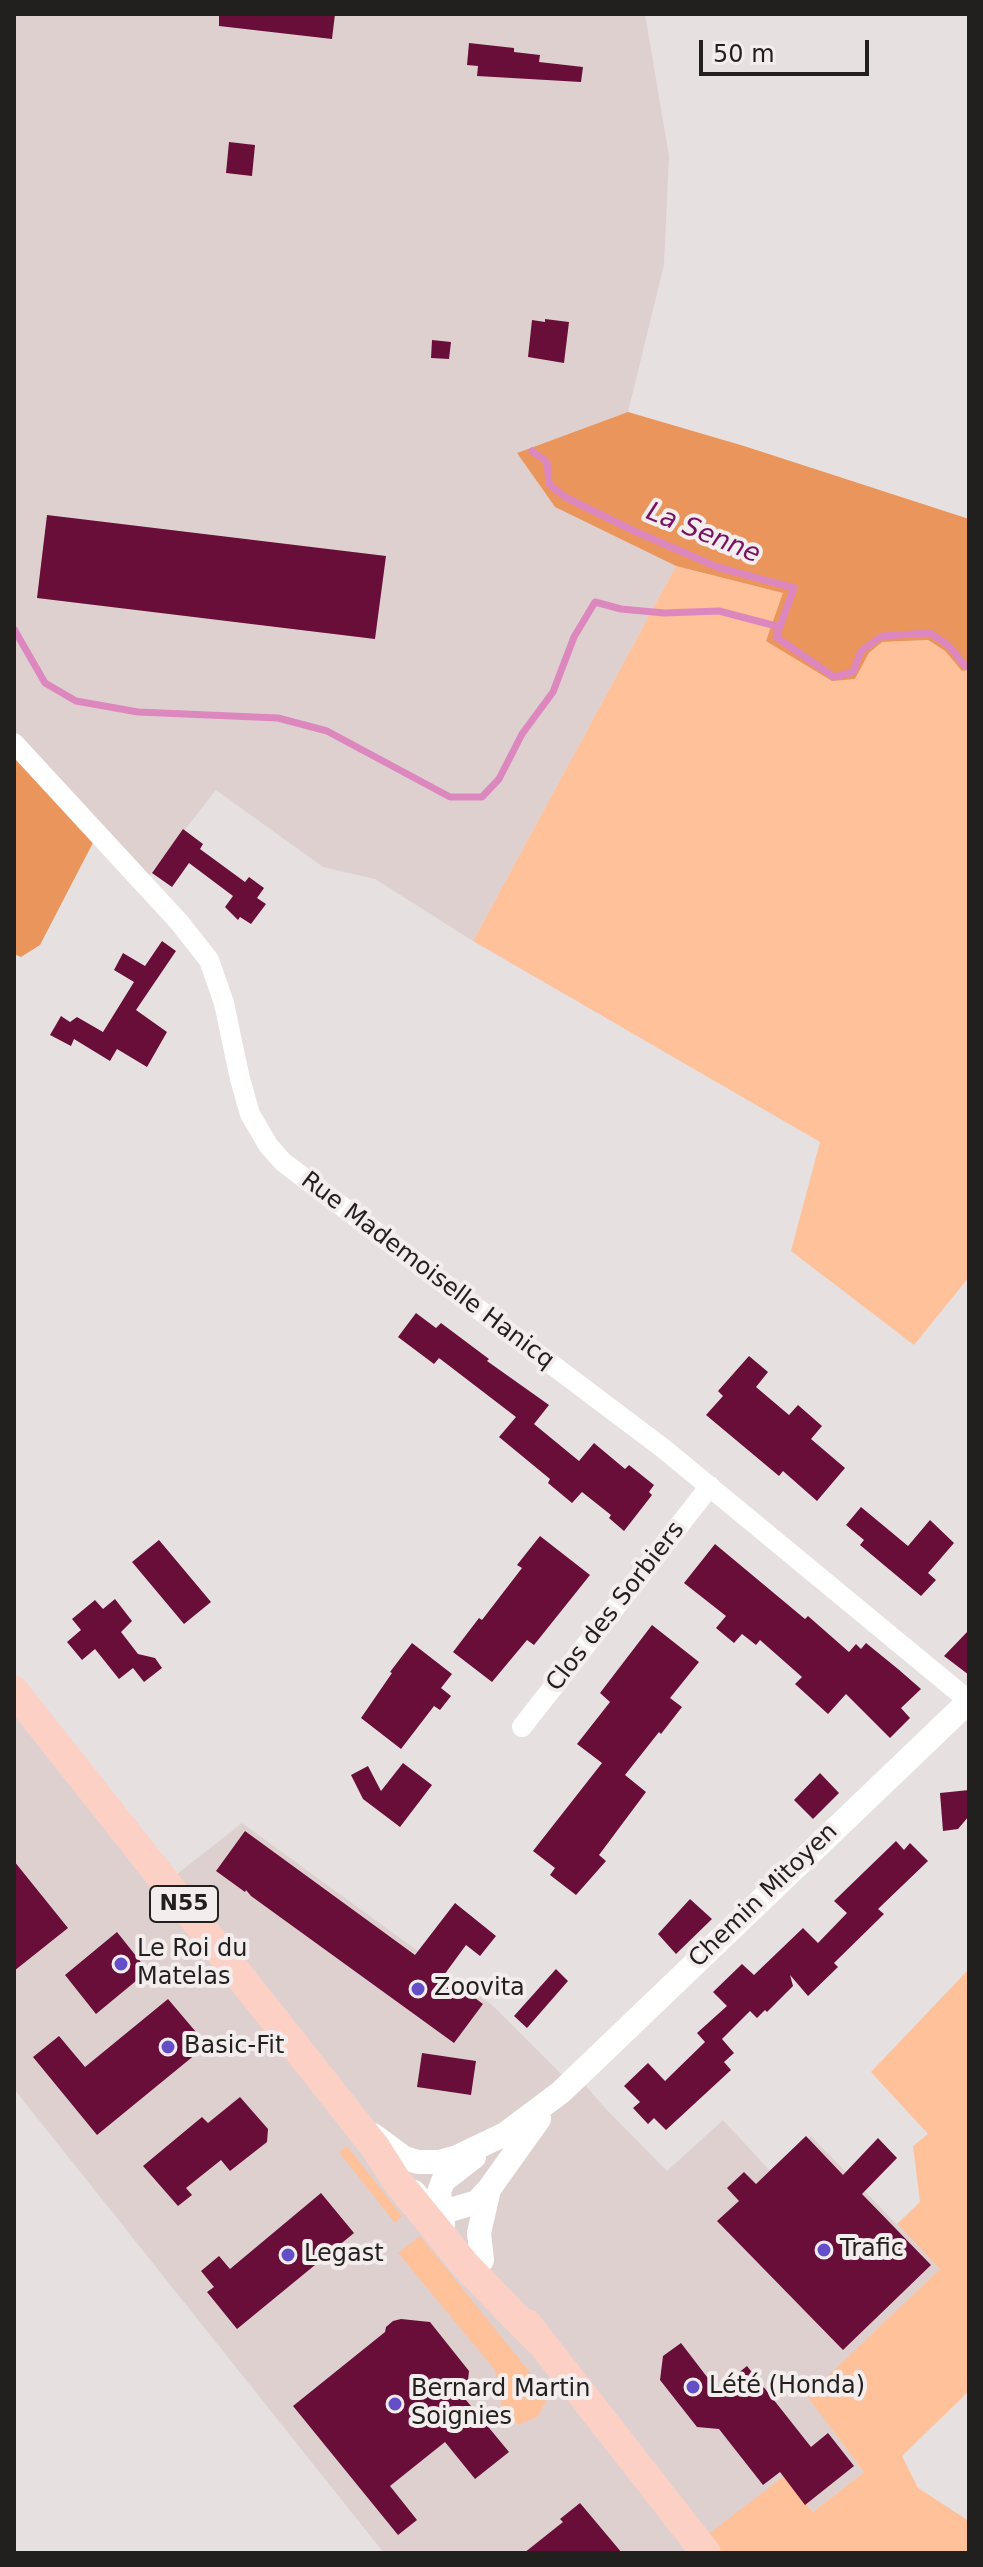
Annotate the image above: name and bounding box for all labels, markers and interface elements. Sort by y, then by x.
scale bar [703,24,873,74]
text: 50 m [713,40,775,68]
water label: La Senne [641,497,765,571]
street label: Rue Mademoiselle Hanicq [295,1166,559,1376]
street label: Clos des Sorbiers [541,1516,691,1698]
street label: Chemin Mitoyen [684,1818,844,1974]
road number: N55 [150,1886,218,1922]
place label: Le Roi du Matelas [137,1936,247,1992]
marker: Le Roi du Matelas [112,1955,130,1973]
place label: Zoovita [434,1975,525,2003]
marker: Zoovita [409,1980,427,1998]
place label: Basic-Fit [184,2033,284,2061]
marker: Basic-Fit [159,2038,177,2056]
place label: Trafic [840,2236,904,2264]
place label: Legast [304,2241,384,2269]
marker: Trafic [815,2241,833,2259]
marker: Legast [279,2246,297,2264]
place label: Lété (Honda) [709,2373,865,2401]
place label: Bernard Martin Soignies [411,2376,590,2432]
marker: Lété (Honda) [684,2378,702,2396]
marker: Bernard Martin Soignies [386,2395,404,2413]

